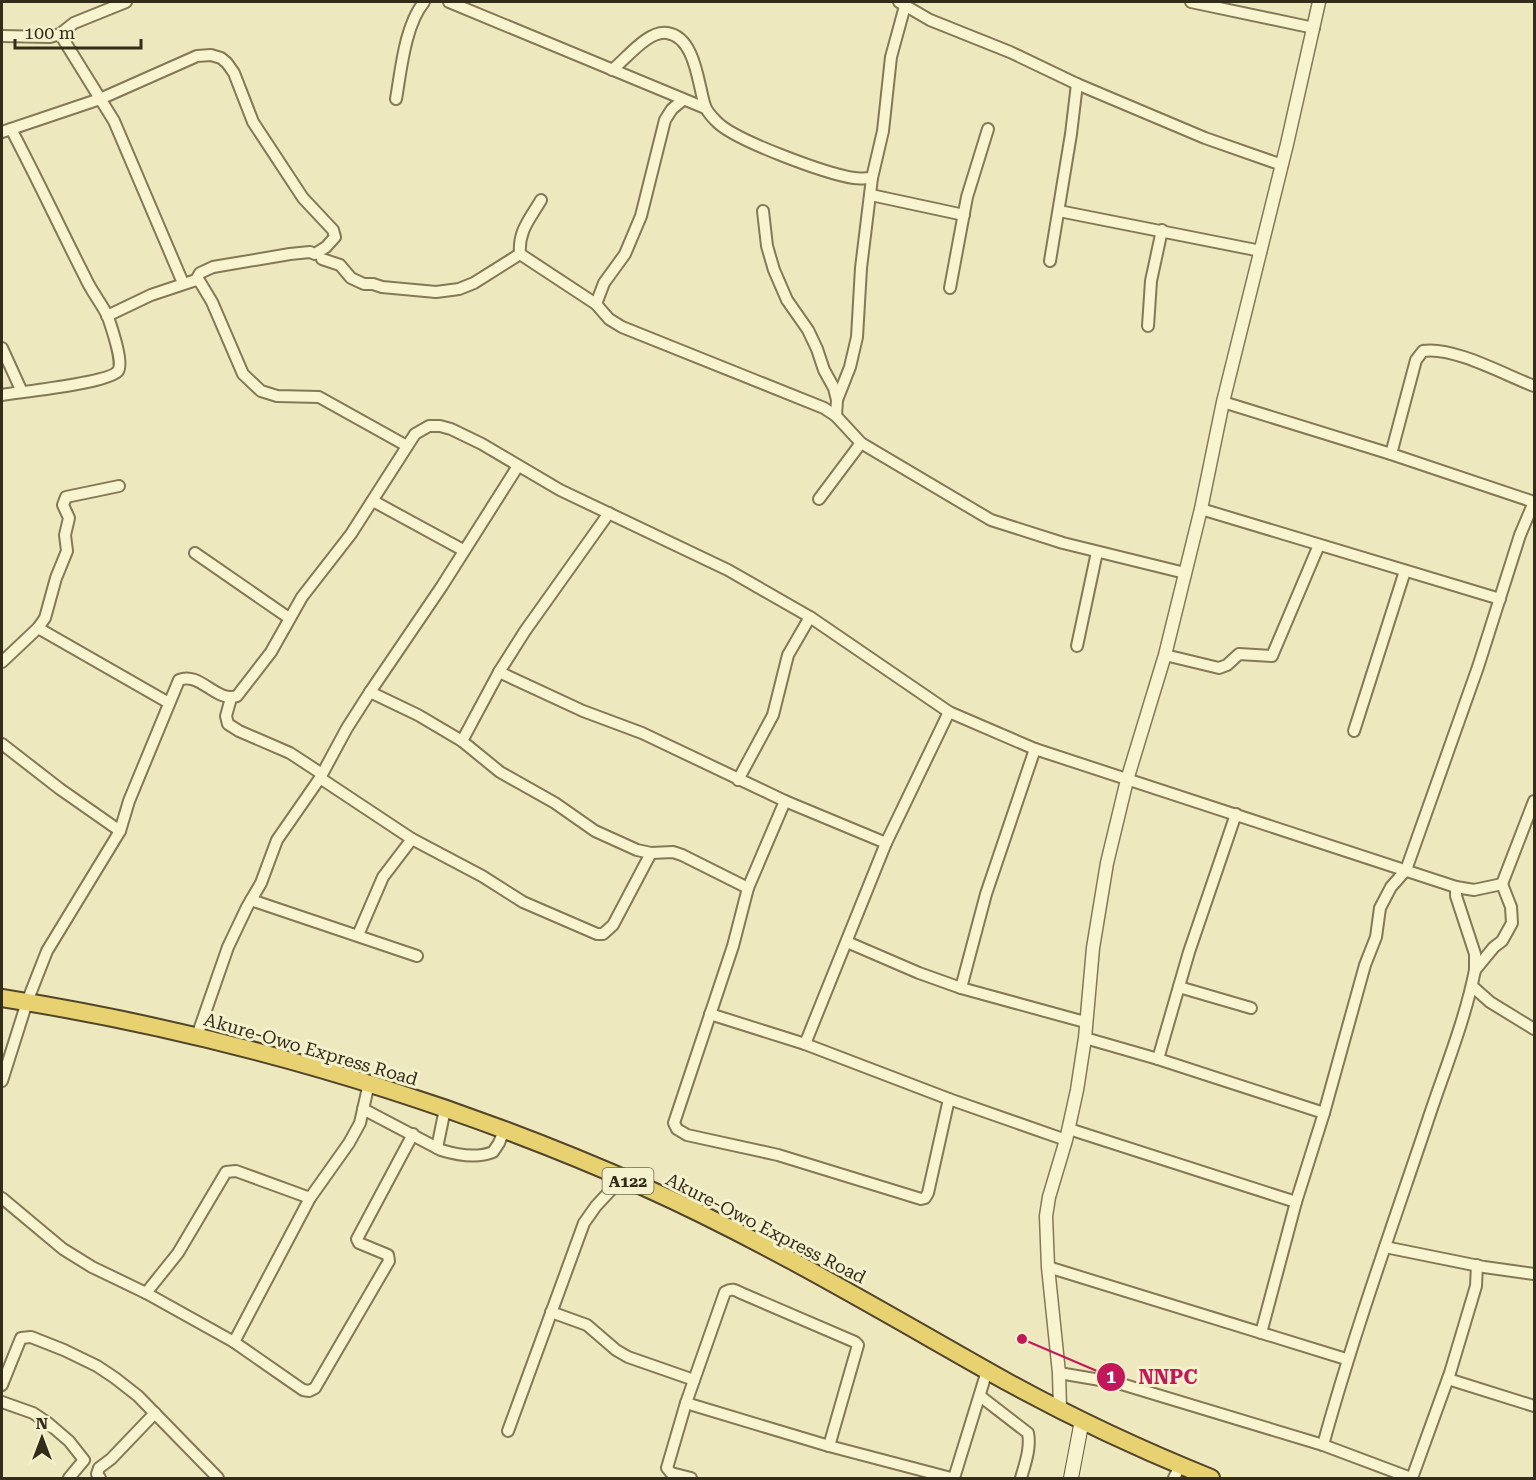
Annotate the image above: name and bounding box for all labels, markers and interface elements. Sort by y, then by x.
scale bar [15,12,141,50]
text: 100 m [24,22,75,43]
street label: Akure-Owo Express Road [202,1008,421,1090]
road number: A122 [602,1168,654,1194]
street label: Akure-Owo Express Road [663,1168,870,1288]
callout: NNPC [1096,1358,1209,1396]
text: NNPC [1138,1365,1198,1389]
text: 1 [1106,1366,1116,1387]
north arrow [12,1408,72,1468]
text: N [36,1414,48,1433]

